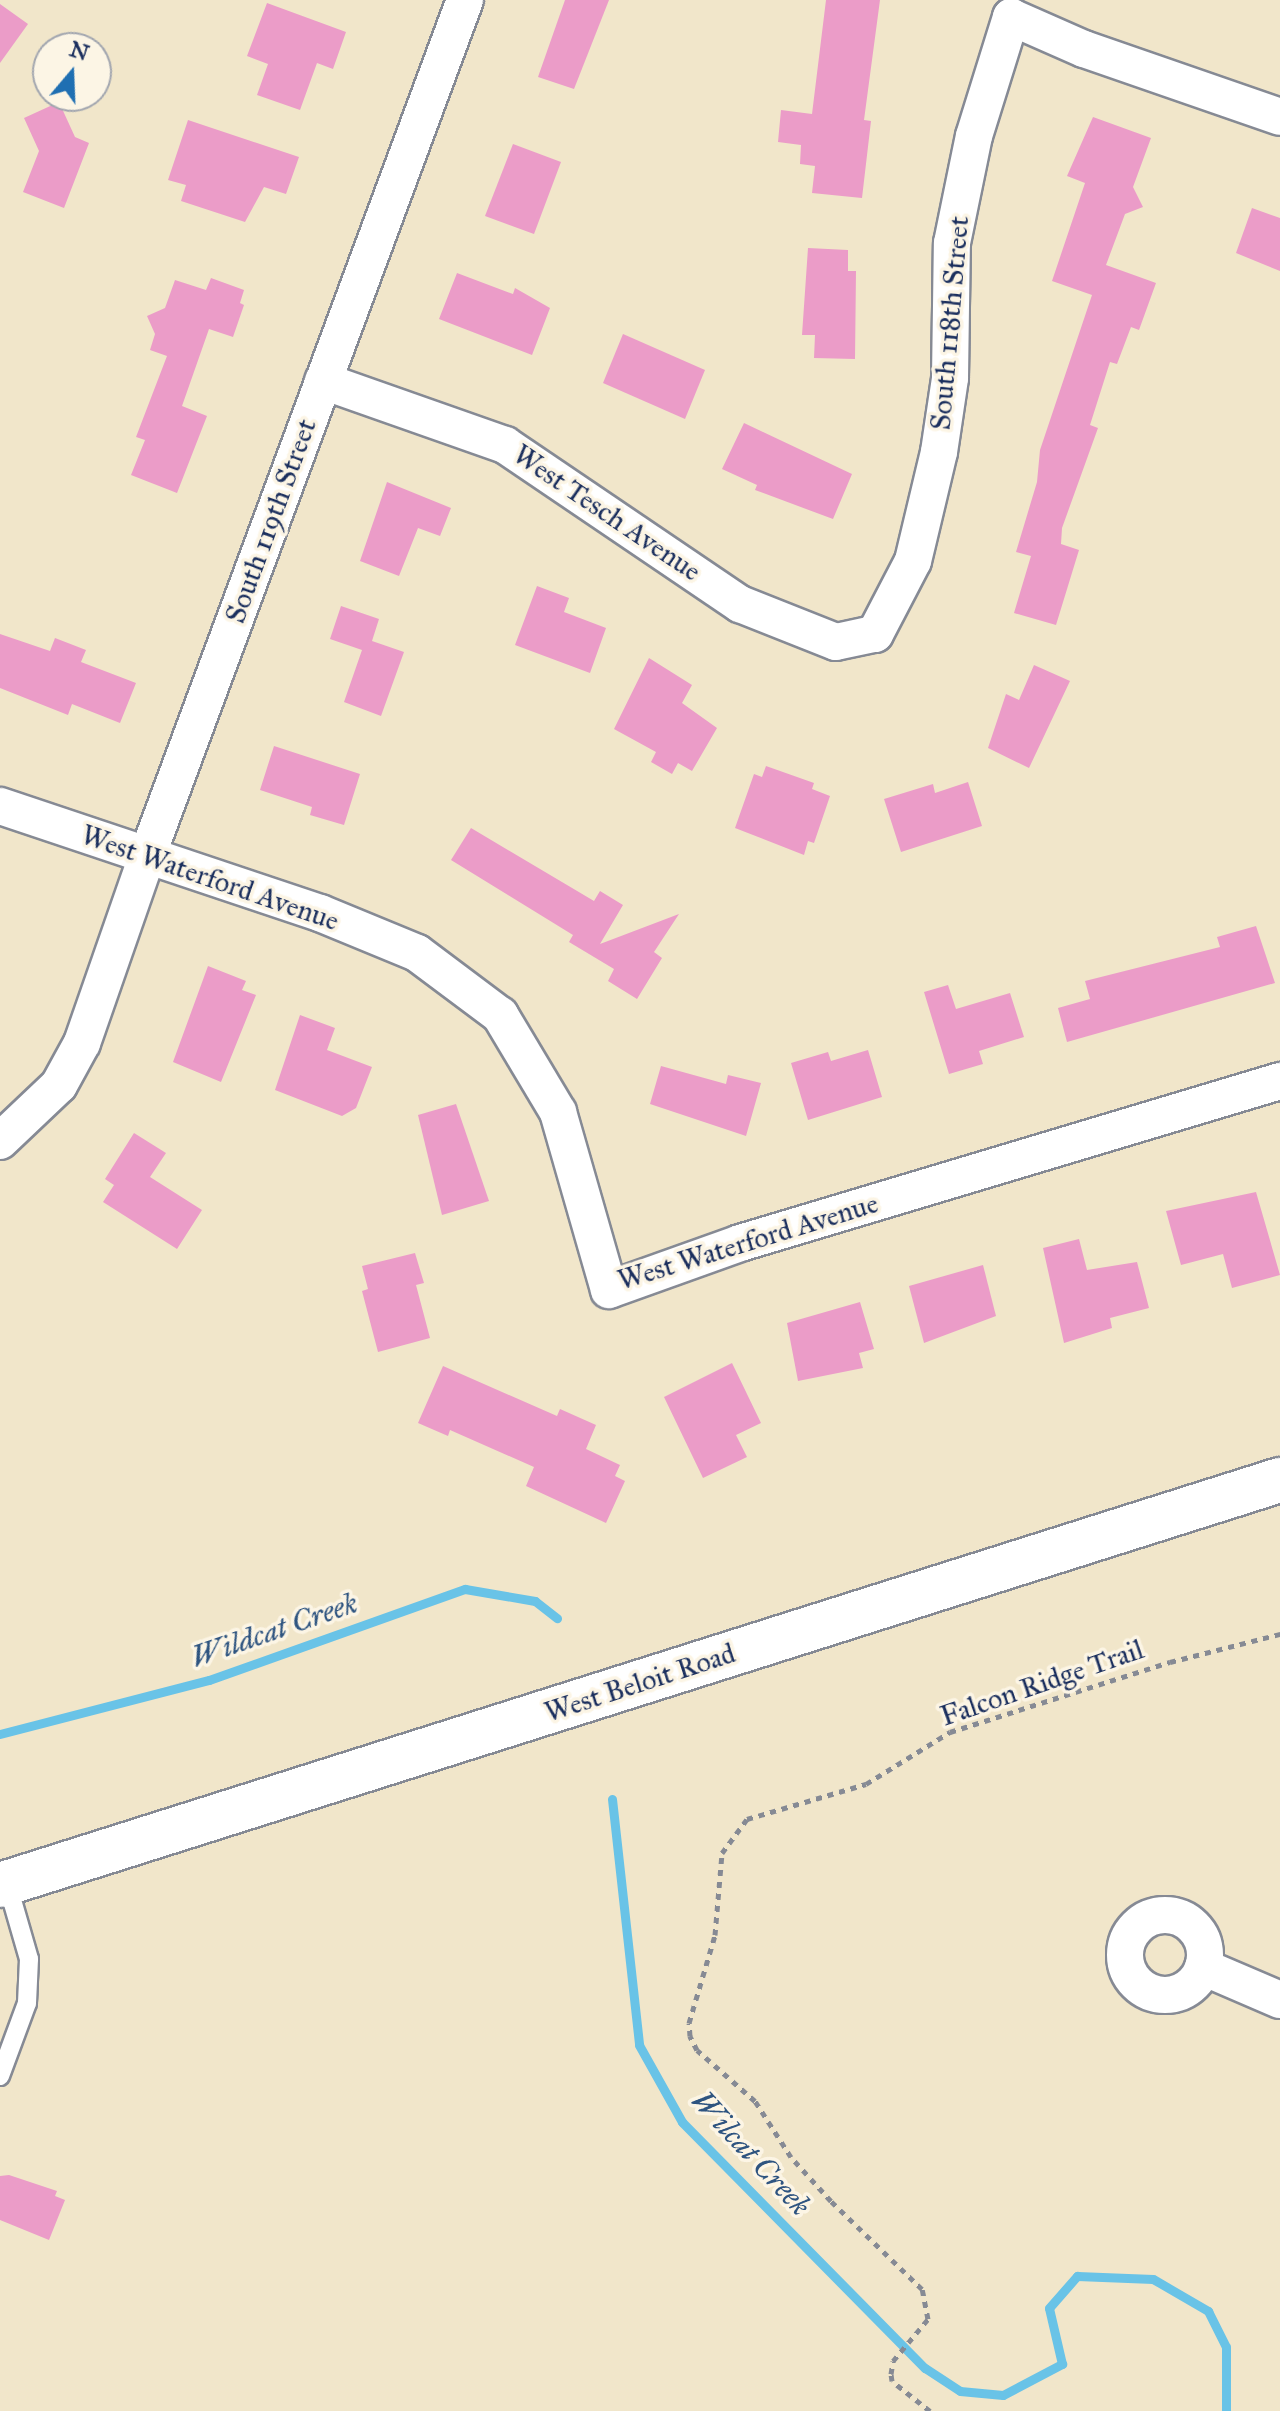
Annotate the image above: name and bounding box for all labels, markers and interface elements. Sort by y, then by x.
north arrow [32,32,112,112]
text: N [66,35,93,67]
street label: South 118th Street [924,214,976,432]
street label: South 119th Street [218,414,324,628]
street label: West Tesch Avenue [507,438,707,588]
street label: West Waterford Avenue [77,818,343,938]
street label: West Waterford Avenue [614,1186,882,1298]
water label: Wildcat Creek [186,1585,362,1675]
street label: Falcon Ridge Trail [936,1633,1148,1733]
street label: West Beloit Road [540,1636,740,1730]
water label: Wilcat Creek [684,2083,818,2223]

